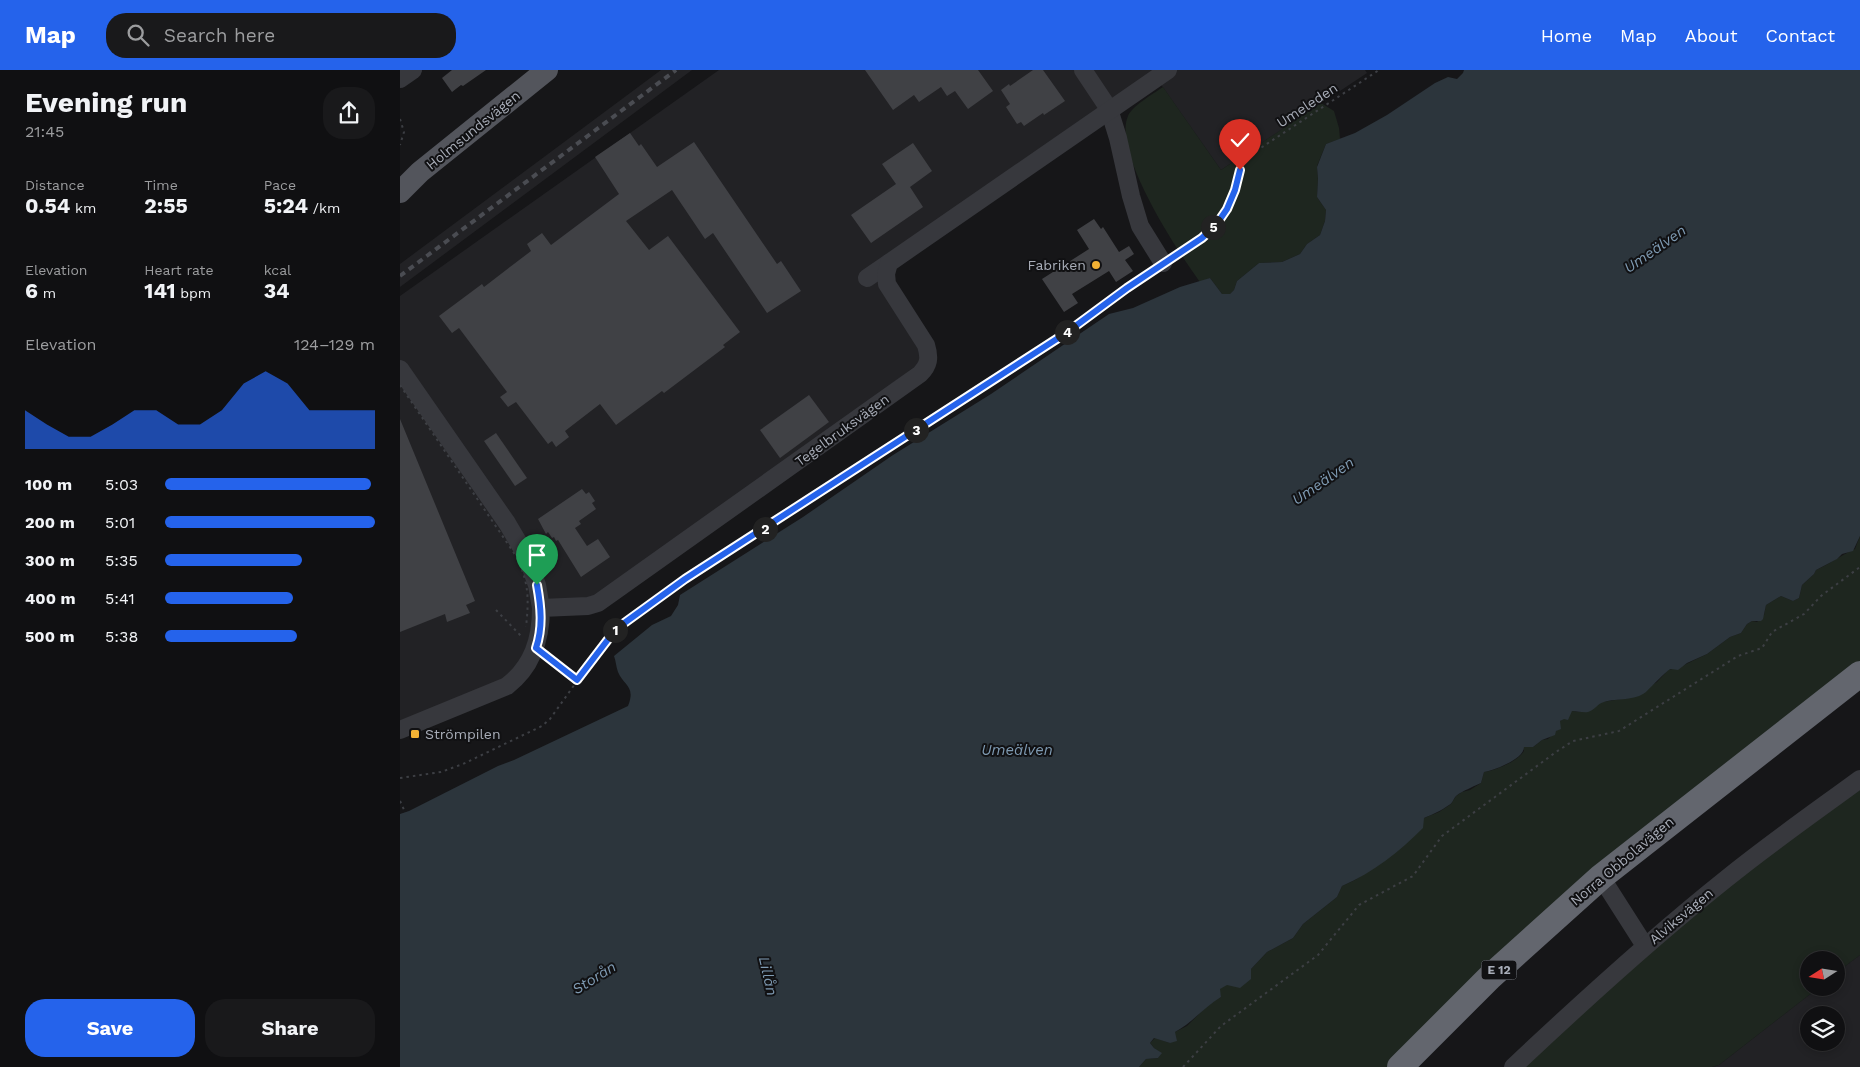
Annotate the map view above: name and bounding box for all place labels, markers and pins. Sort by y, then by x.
pin [1219,119,1261,170]
pin: 5 [1200,214,1226,240]
place label: Fabriken [1028,257,1086,273]
marker: Fabriken [1090,259,1102,271]
pin: 4 [1054,320,1080,344]
pin: 3 [904,418,928,442]
pin: 2 [752,516,778,542]
pin [516,534,558,585]
pin: 1 [602,618,628,642]
place label: Strömpilen [425,726,501,742]
marker: Strömpilen [409,728,421,740]

